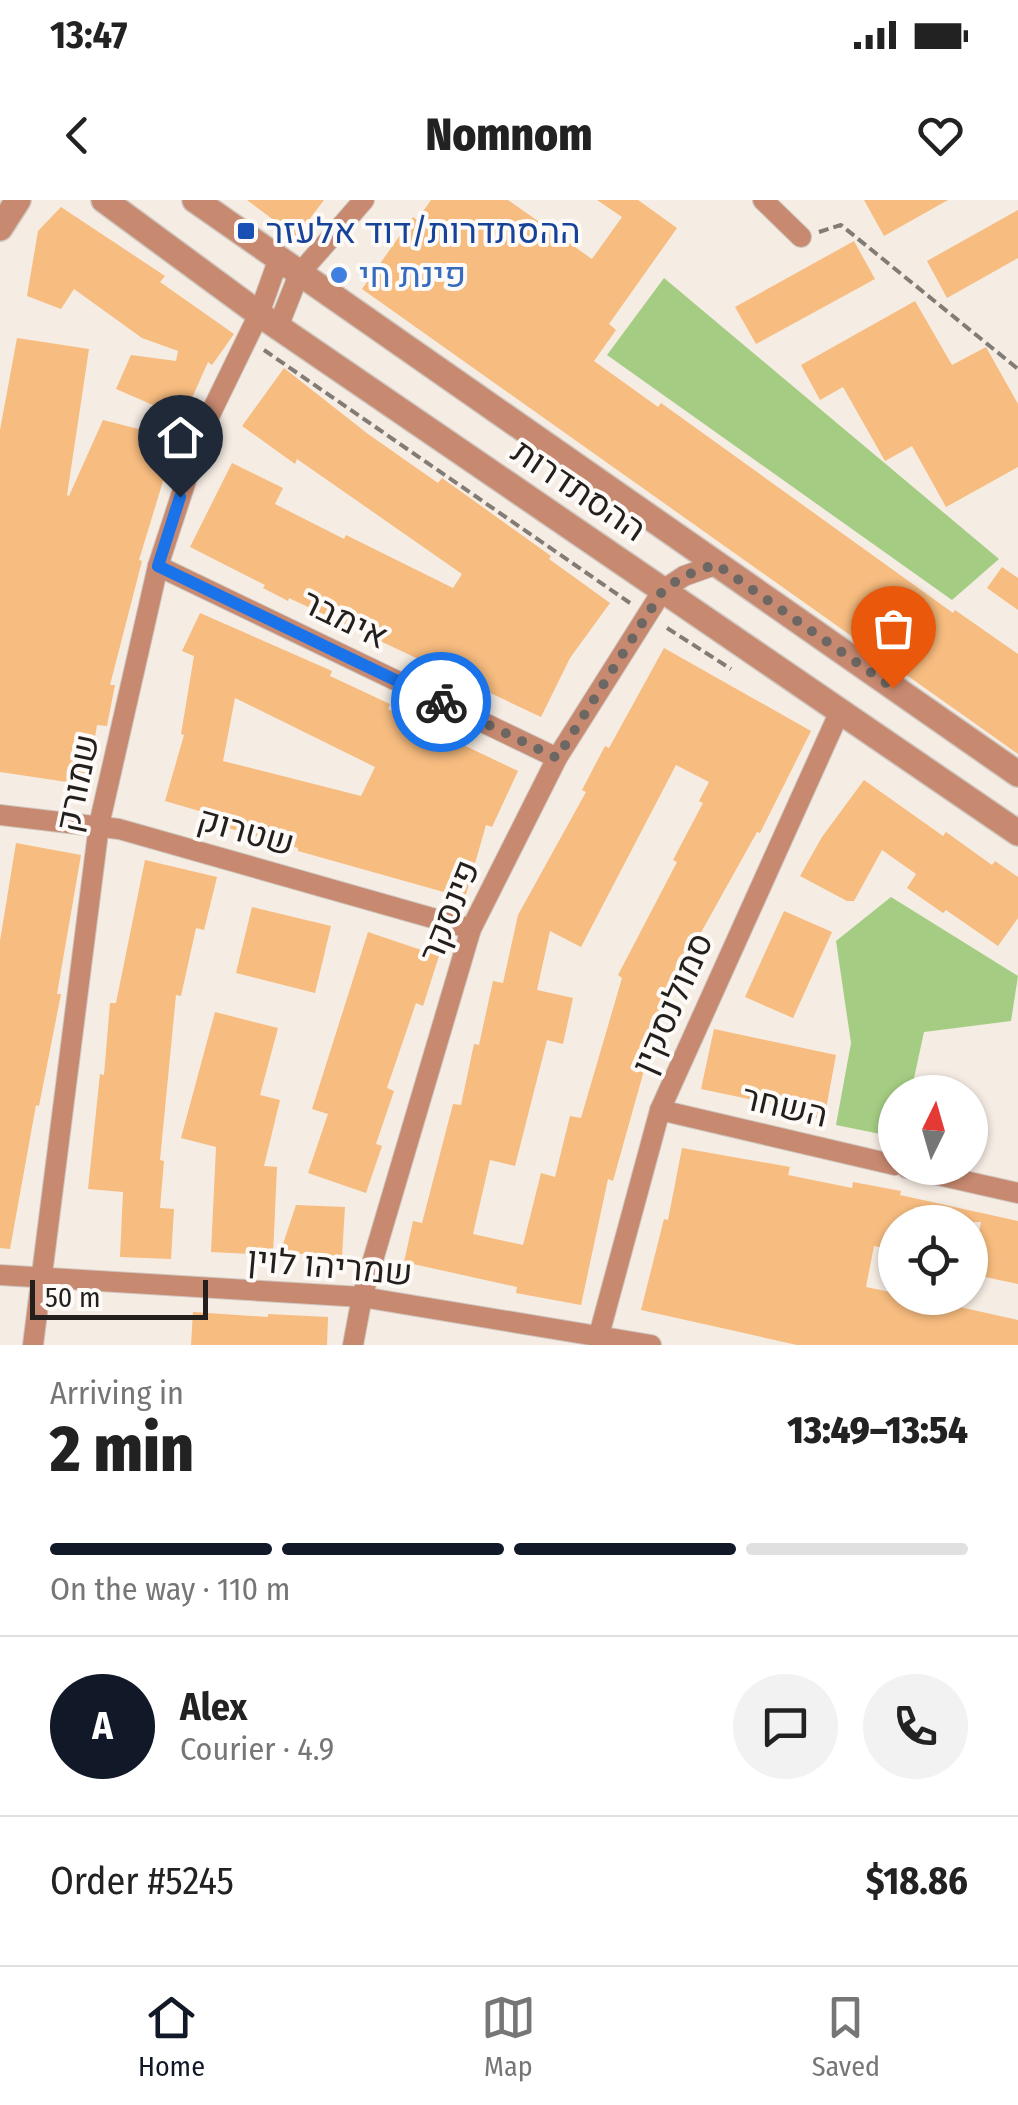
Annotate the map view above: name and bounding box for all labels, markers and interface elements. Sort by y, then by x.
text: 13:47 [50,12,127,58]
icon: back [50,108,105,163]
text: Nomnom [426,108,592,162]
icon: heart [913,108,968,163]
place label: ההסתדרות/דוד אלעזר [266,210,581,252]
marker: ההסתדרות/דוד אלעזר [235,220,257,242]
place label: פינת חי [359,254,466,296]
marker: פינת חי [328,264,350,286]
pin [138,395,223,498]
icon: home [153,410,208,465]
street label: ההסתדרות [504,430,654,550]
street label: אימבר [295,580,395,658]
pin [851,586,936,689]
icon: bag [866,601,921,656]
courier [391,652,491,752]
icon: bike [414,675,469,730]
street label: שמורק [46,730,108,836]
street label: שטרוק [193,797,299,865]
street label: פינסקר [410,854,488,968]
street label: סמולנסקין [622,926,722,1080]
north arrow [878,1075,988,1185]
map controls [878,1075,988,1315]
street label: השחר [738,1076,832,1136]
button: locate [878,1205,988,1315]
street label: שמריהו לוין [246,1238,414,1294]
scale bar [30,1275,208,1320]
text: 50 m [45,1281,101,1314]
text: Arriving in [50,1374,184,1412]
text: 13:49–13:54 [787,1407,968,1453]
text: 2 min [50,1410,194,1488]
text: On the way · 110 m [50,1570,290,1608]
button: chat [733,1674,838,1779]
button: phone [863,1674,968,1779]
text: Alex [180,1684,247,1730]
text: A [92,1703,113,1749]
text: Courier · 4.9 [180,1730,334,1768]
text: Order #5245 [50,1858,234,1904]
text: $18.86 [866,1858,968,1904]
tab: Home [138,1990,205,2083]
tab: Map [481,1990,536,2083]
tab: Saved [812,1990,880,2083]

